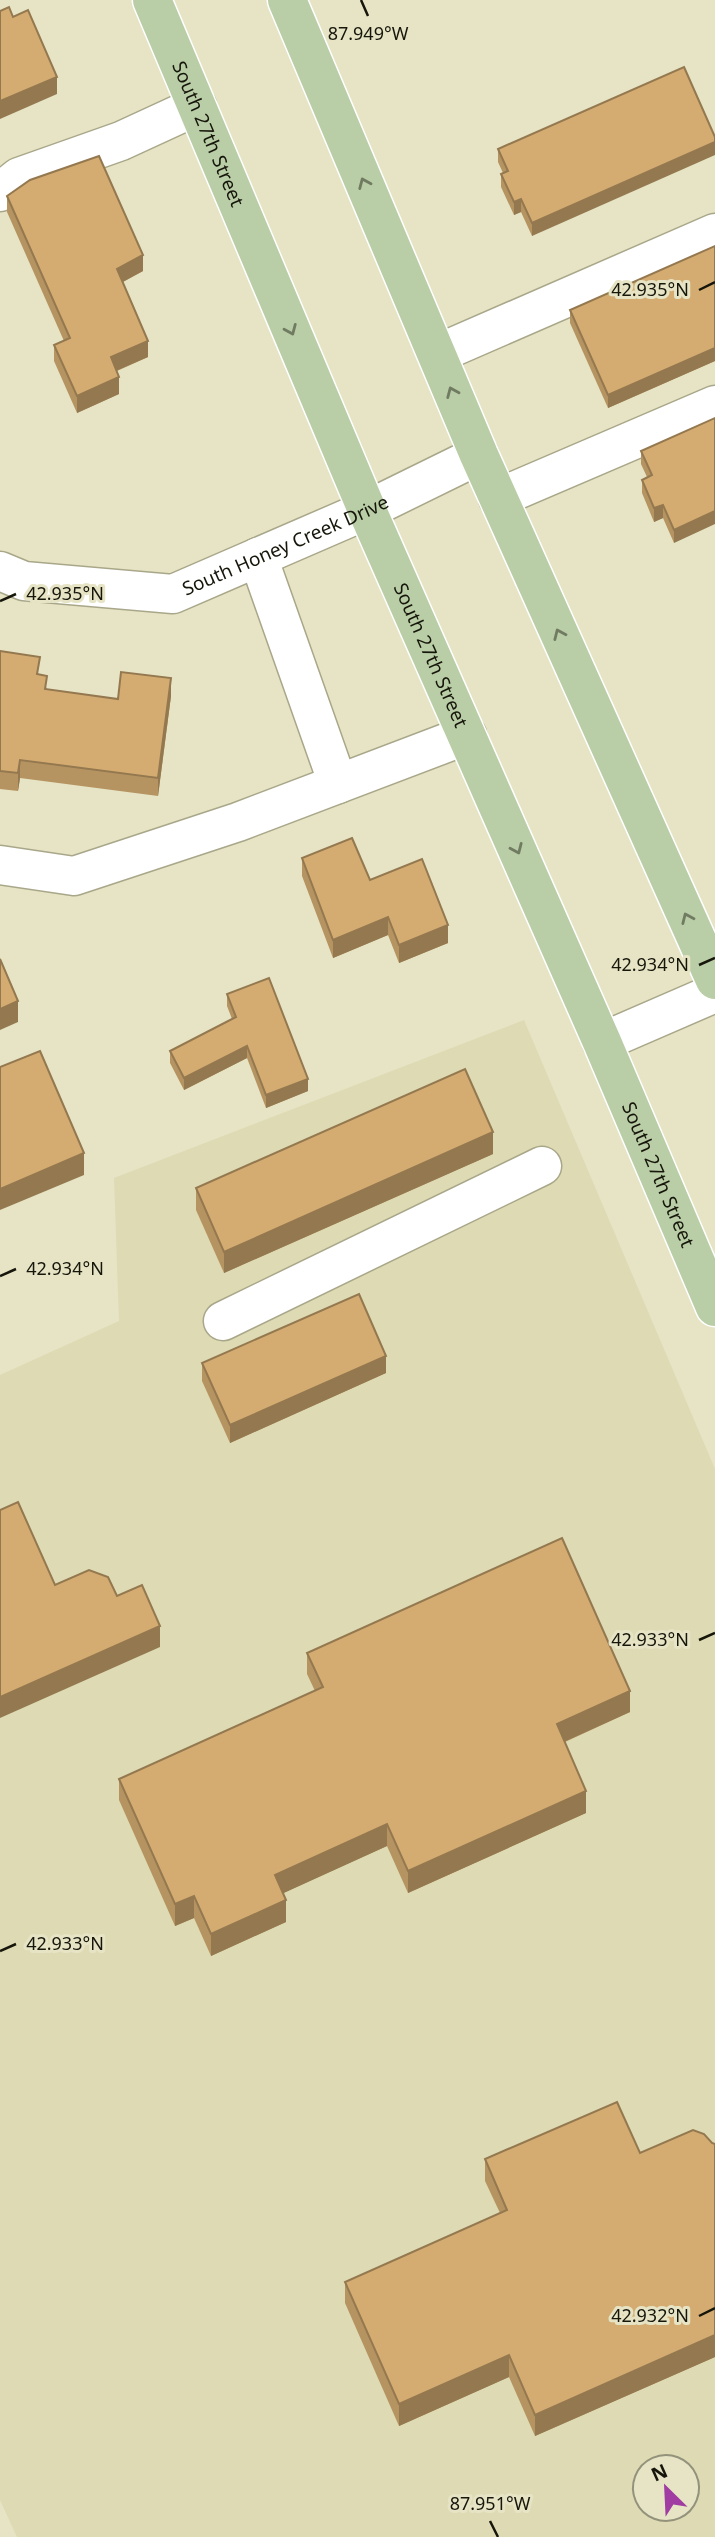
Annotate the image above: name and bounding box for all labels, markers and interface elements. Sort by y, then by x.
text: 87.949°W [328,21,409,45]
street label: South 27th Street [166,57,251,210]
one-way arrow [358,177,372,190]
text: 42.935°N [611,277,689,301]
one-way arrow [283,323,297,336]
one-way arrow [447,387,461,399]
street label: South Honey Creek Drive [178,488,393,602]
street label: South 27th Street [388,579,474,732]
text: 42.935°N [26,581,104,605]
one-way arrow [553,629,567,641]
one-way arrow [508,843,522,855]
one-way arrow [681,913,695,925]
text: 42.934°N [611,952,689,976]
street label: South 27th Street [616,1098,701,1251]
text: 42.934°N [26,1256,104,1280]
text: 42.933°N [611,1627,689,1651]
text: 42.933°N [26,1931,104,1955]
text: 42.932°N [611,2303,689,2327]
north arrow [631,2453,701,2523]
text: N [647,2457,671,2487]
text: 87.951°W [450,2491,531,2515]

